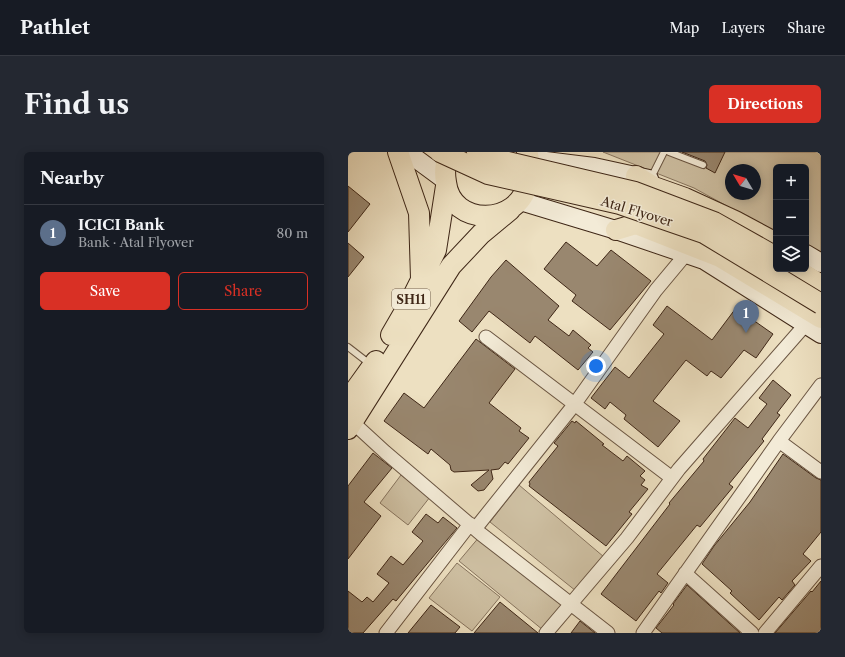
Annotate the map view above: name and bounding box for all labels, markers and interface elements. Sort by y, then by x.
text: Pathlet [20,16,90,39]
text: Map [669,19,699,37]
text: Layers [721,19,765,37]
text: Share [787,19,825,37]
button: Directions [709,85,821,123]
text: Find us [24,87,129,121]
north arrow [725,164,761,200]
map controls [773,164,809,272]
button: + [773,164,809,200]
text: Nearby [40,168,104,188]
street label: Atal Flyover [598,192,675,230]
button: − [773,200,809,236]
text: ICICI Bank [78,215,164,234]
text: 1 [50,225,56,241]
text: 80 m [276,225,308,241]
text: Bank · Atal Flyover [78,234,194,250]
button: layers [773,236,809,272]
button: Save [40,272,170,310]
button: Share [178,272,308,310]
road number: SH11 [392,289,430,309]
pin: 1 [733,300,759,333]
your location [586,356,606,376]

